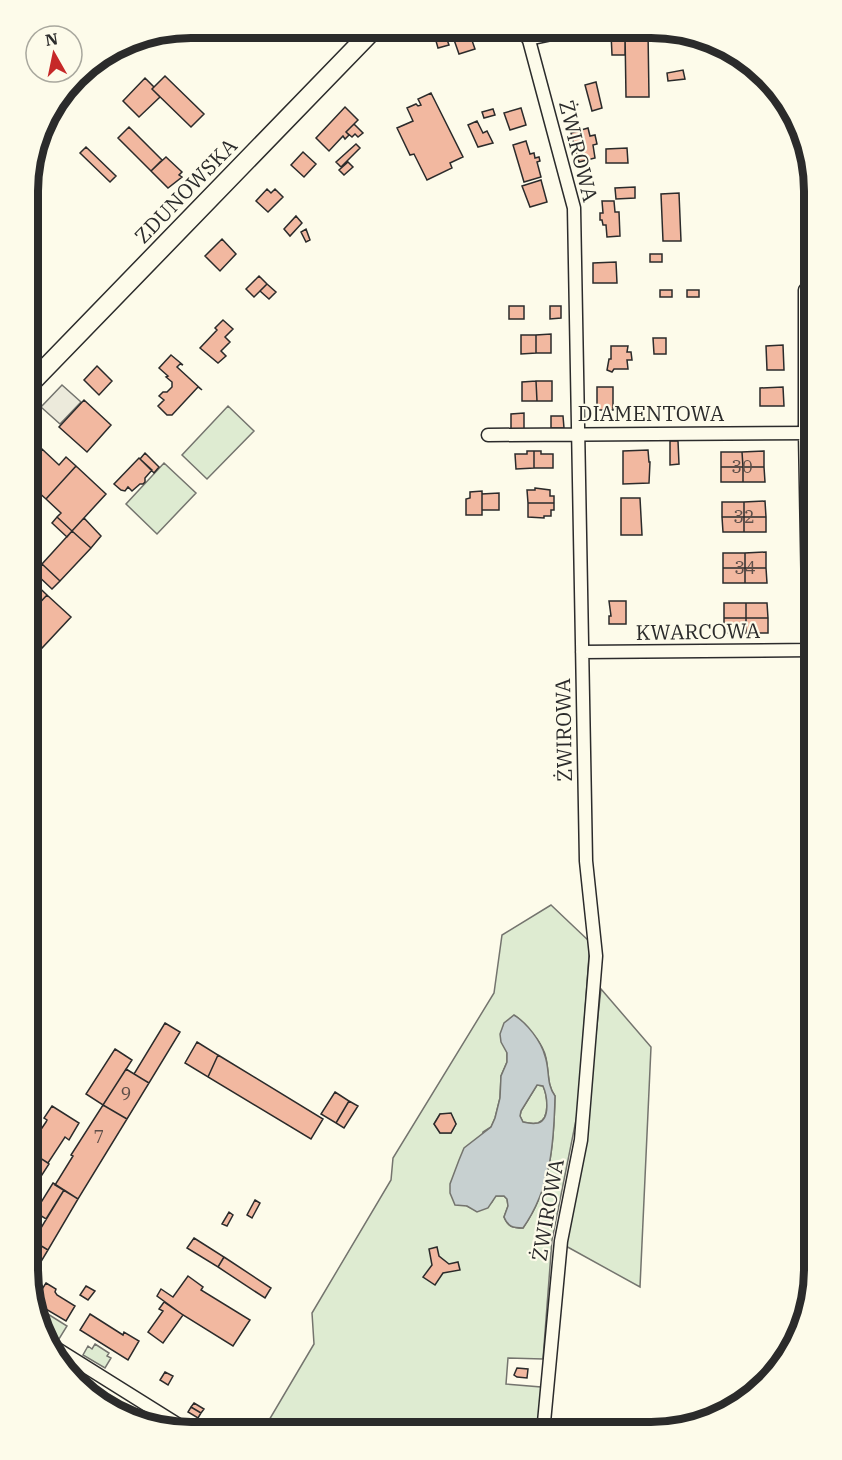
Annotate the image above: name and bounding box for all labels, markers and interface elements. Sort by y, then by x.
north arrow [24,24,84,84]
text: N [44,28,59,50]
street label: ŻWIROWA [553,97,605,205]
street label: ZDUNOWSKA [128,131,243,249]
street label: DIAMENTOWA [578,399,725,427]
house number: 30 [731,455,753,478]
house number: 32 [733,505,755,528]
house number: 34 [734,556,756,579]
street label: KWARCOWA [635,616,761,646]
street label: ŻWIROWA [548,677,578,782]
house number: 9 [121,1082,131,1105]
house number: 7 [94,1125,104,1148]
street label: ŻWIROWA [524,1156,570,1263]

